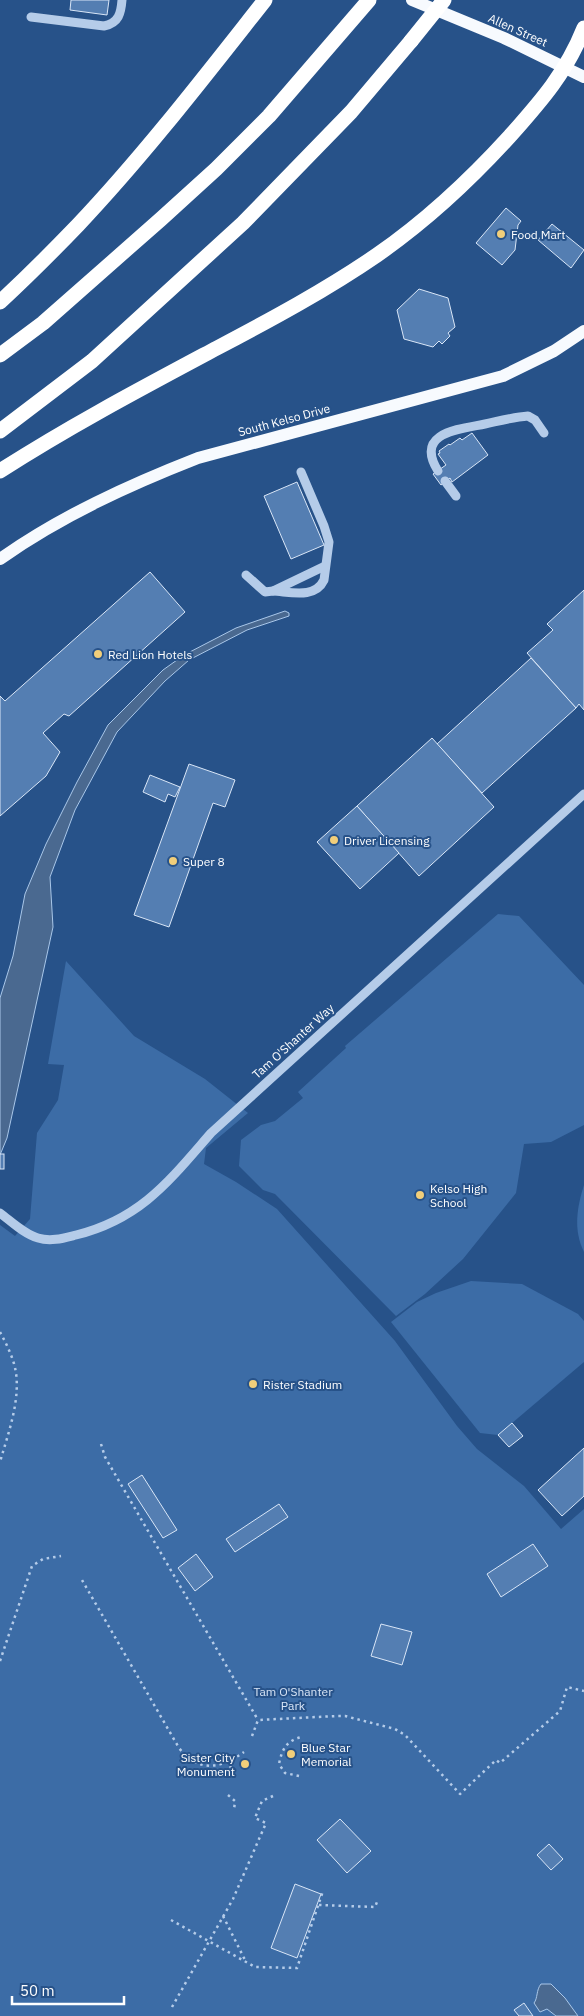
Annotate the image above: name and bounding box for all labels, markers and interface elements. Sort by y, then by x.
street label: Allen Street [486,10,550,50]
place label: Food Mart [511,227,565,242]
marker: Food Mart [495,228,507,240]
street label: South Kelso Drive [236,400,332,440]
place label: Red Lion Hotels [108,647,192,662]
marker: Red Lion Hotels [92,648,104,660]
place label: Driver Licensing [344,833,430,848]
marker: Driver Licensing [328,834,340,846]
place label: Super 8 [183,854,225,869]
marker: Super 8 [167,855,179,867]
street label: Tam O'Shanter Way [249,1000,337,1082]
place label: Kelso High School [430,1181,487,1210]
marker: Kelso High School [414,1189,426,1201]
place label: Rister Stadium [263,1377,342,1392]
marker: Rister Stadium [247,1378,259,1390]
park label: Tam O'Shanter Park [253,1684,333,1713]
place label: Blue Star Memorial [301,1740,352,1769]
marker: Blue Star Memorial [285,1748,297,1760]
place label: Sister City Monument [177,1750,235,1779]
marker: Sister City Monument [239,1758,251,1770]
scale bar [12,1974,125,2006]
text: 50 m [20,1981,55,2000]

